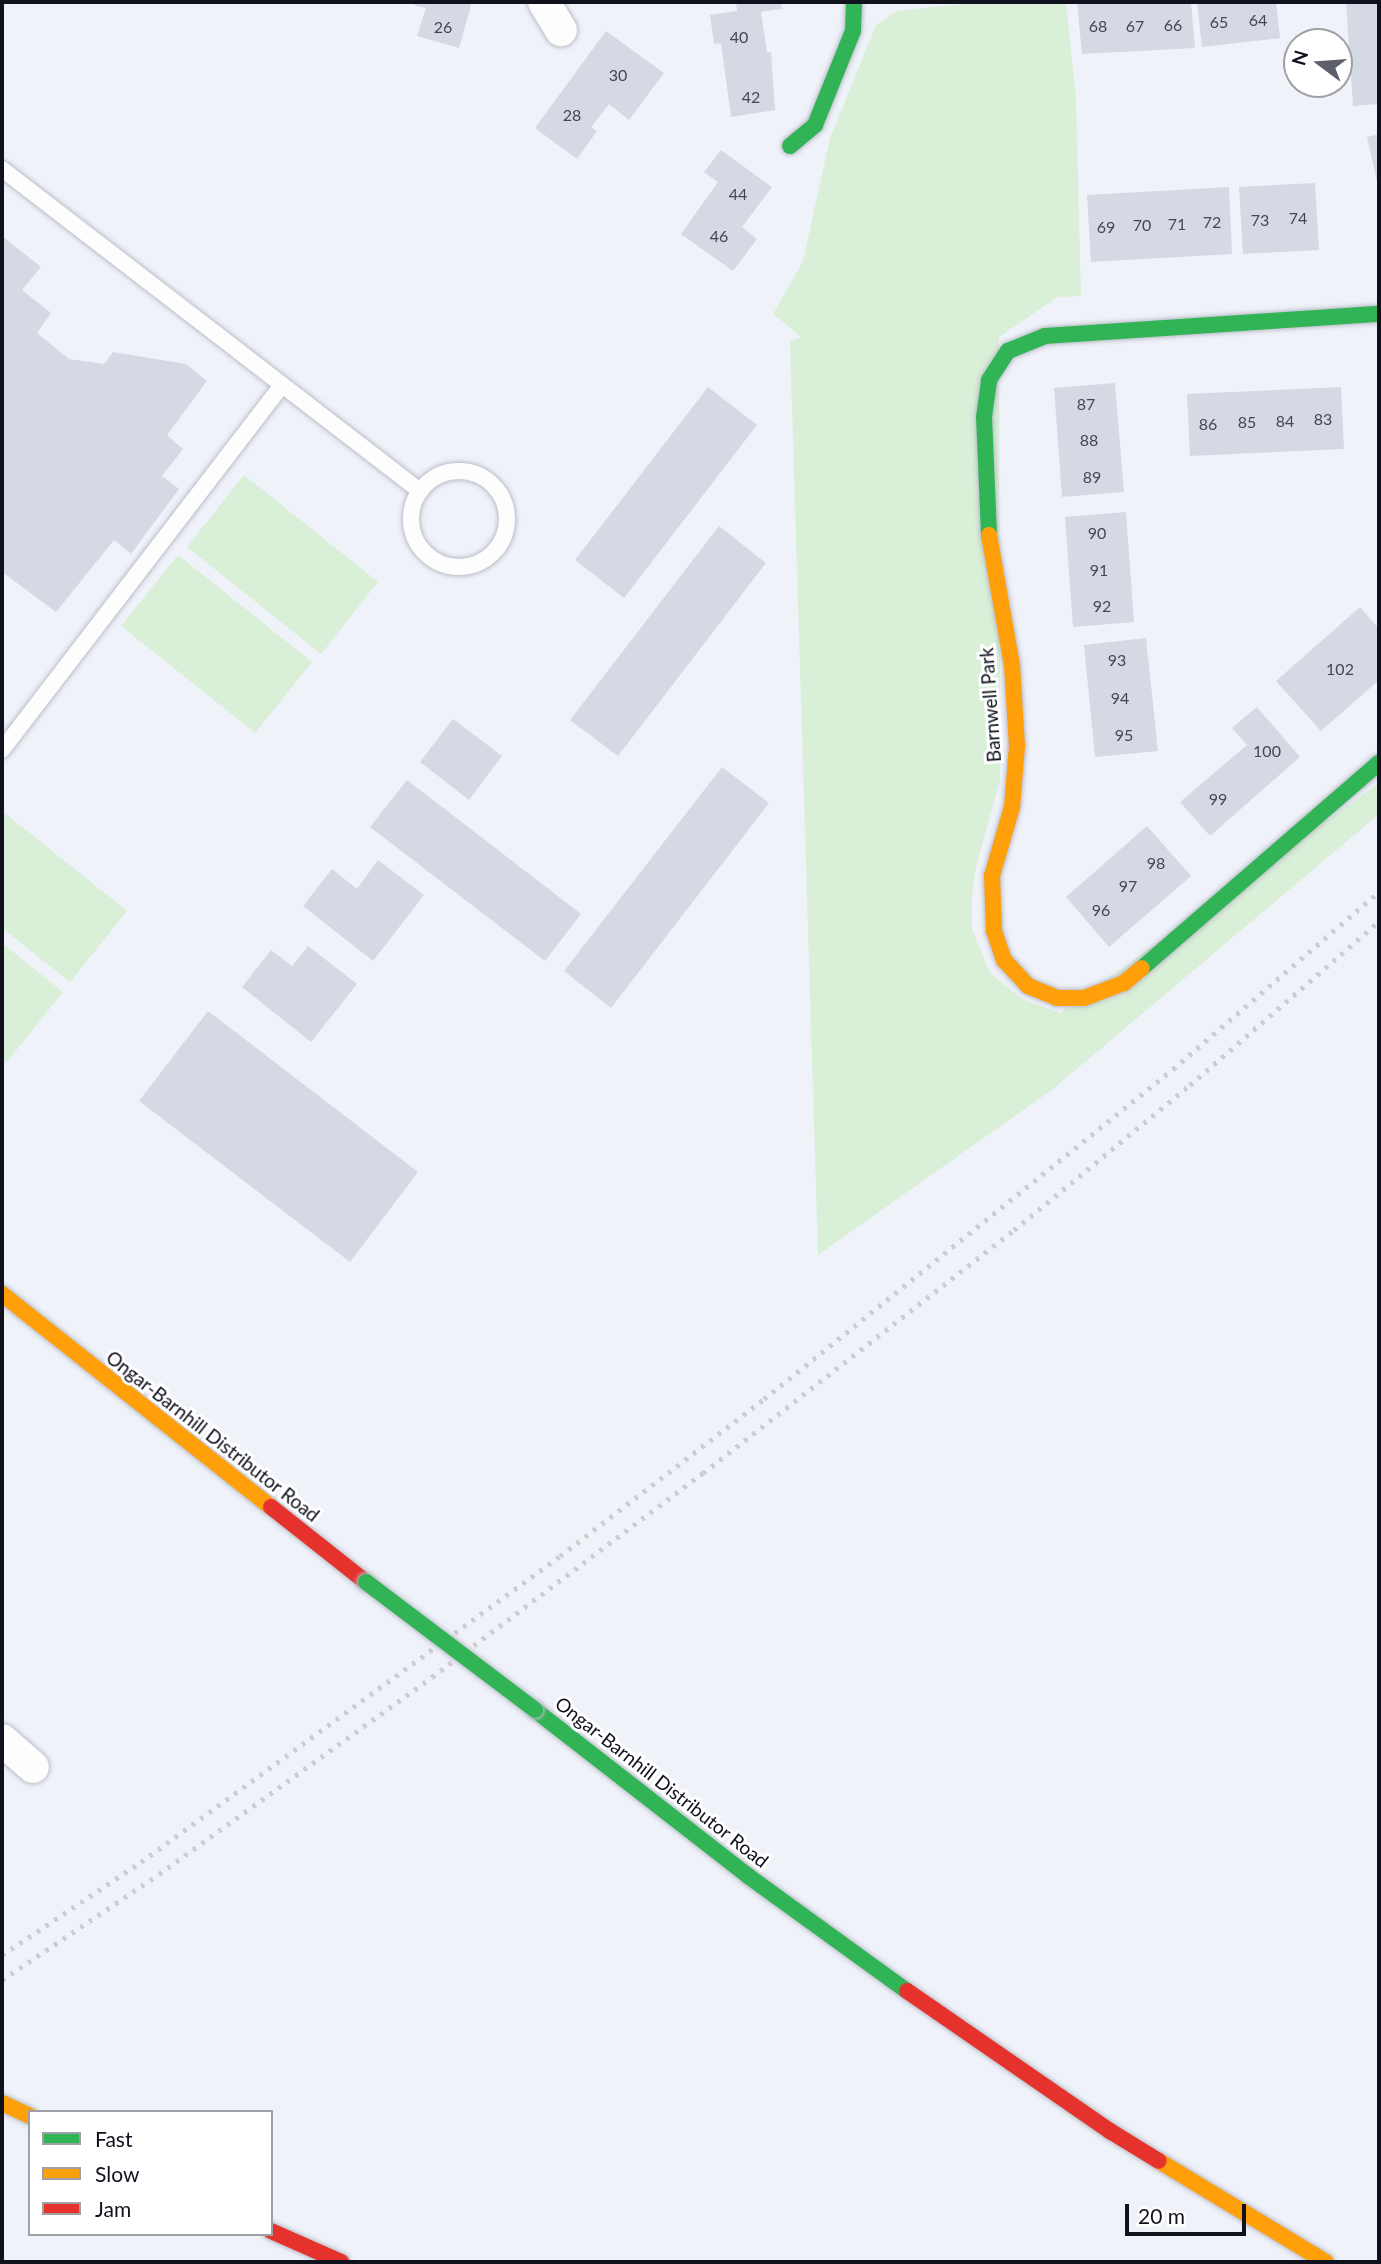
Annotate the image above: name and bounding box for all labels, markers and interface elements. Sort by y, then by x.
house number: 64 [1249,10,1267,30]
house number: 65 [1210,12,1228,32]
house number: 66 [1164,15,1182,35]
house number: 68 [1089,16,1107,36]
house number: 67 [1126,16,1144,36]
house number: 26 [434,17,452,37]
house number: 40 [730,27,748,47]
north arrow [1283,28,1353,98]
text: N [1286,47,1312,68]
house number: 30 [609,65,627,85]
house number: 42 [742,87,760,107]
house number: 28 [563,105,581,125]
house number: 44 [729,184,747,204]
house number: 74 [1289,208,1307,228]
house number: 73 [1251,210,1269,230]
house number: 72 [1203,212,1221,232]
house number: 71 [1168,214,1186,234]
house number: 70 [1133,215,1151,235]
house number: 69 [1097,217,1115,237]
house number: 46 [710,226,728,246]
house number: 87 [1077,394,1095,414]
house number: 83 [1314,409,1332,429]
house number: 84 [1276,411,1294,431]
house number: 85 [1238,412,1256,432]
house number: 86 [1199,414,1217,434]
house number: 88 [1080,430,1098,450]
house number: 89 [1083,467,1101,487]
house number: 90 [1088,523,1106,543]
house number: 91 [1090,560,1108,580]
house number: 92 [1093,596,1111,616]
street label: Barnwell Park [975,647,1005,763]
house number: 93 [1108,650,1126,670]
house number: 102 [1326,659,1354,679]
house number: 94 [1111,688,1129,708]
house number: 95 [1115,725,1133,745]
house number: 100 [1253,741,1281,761]
house number: 99 [1209,789,1227,809]
house number: 98 [1147,853,1165,873]
house number: 97 [1119,876,1137,896]
house number: 96 [1092,900,1110,920]
street label: Ongar-Barnhill Distributor Road [102,1346,324,1526]
street label: Ongar-Barnhill Distributor Road [551,1692,773,1872]
legend [28,2110,273,2236]
text: Fast [95,2126,132,2151]
text: Slow [95,2161,139,2186]
scale bar [1129,2190,1250,2234]
text: Jam [95,2196,131,2221]
text: 20 m [1138,2203,1185,2228]

